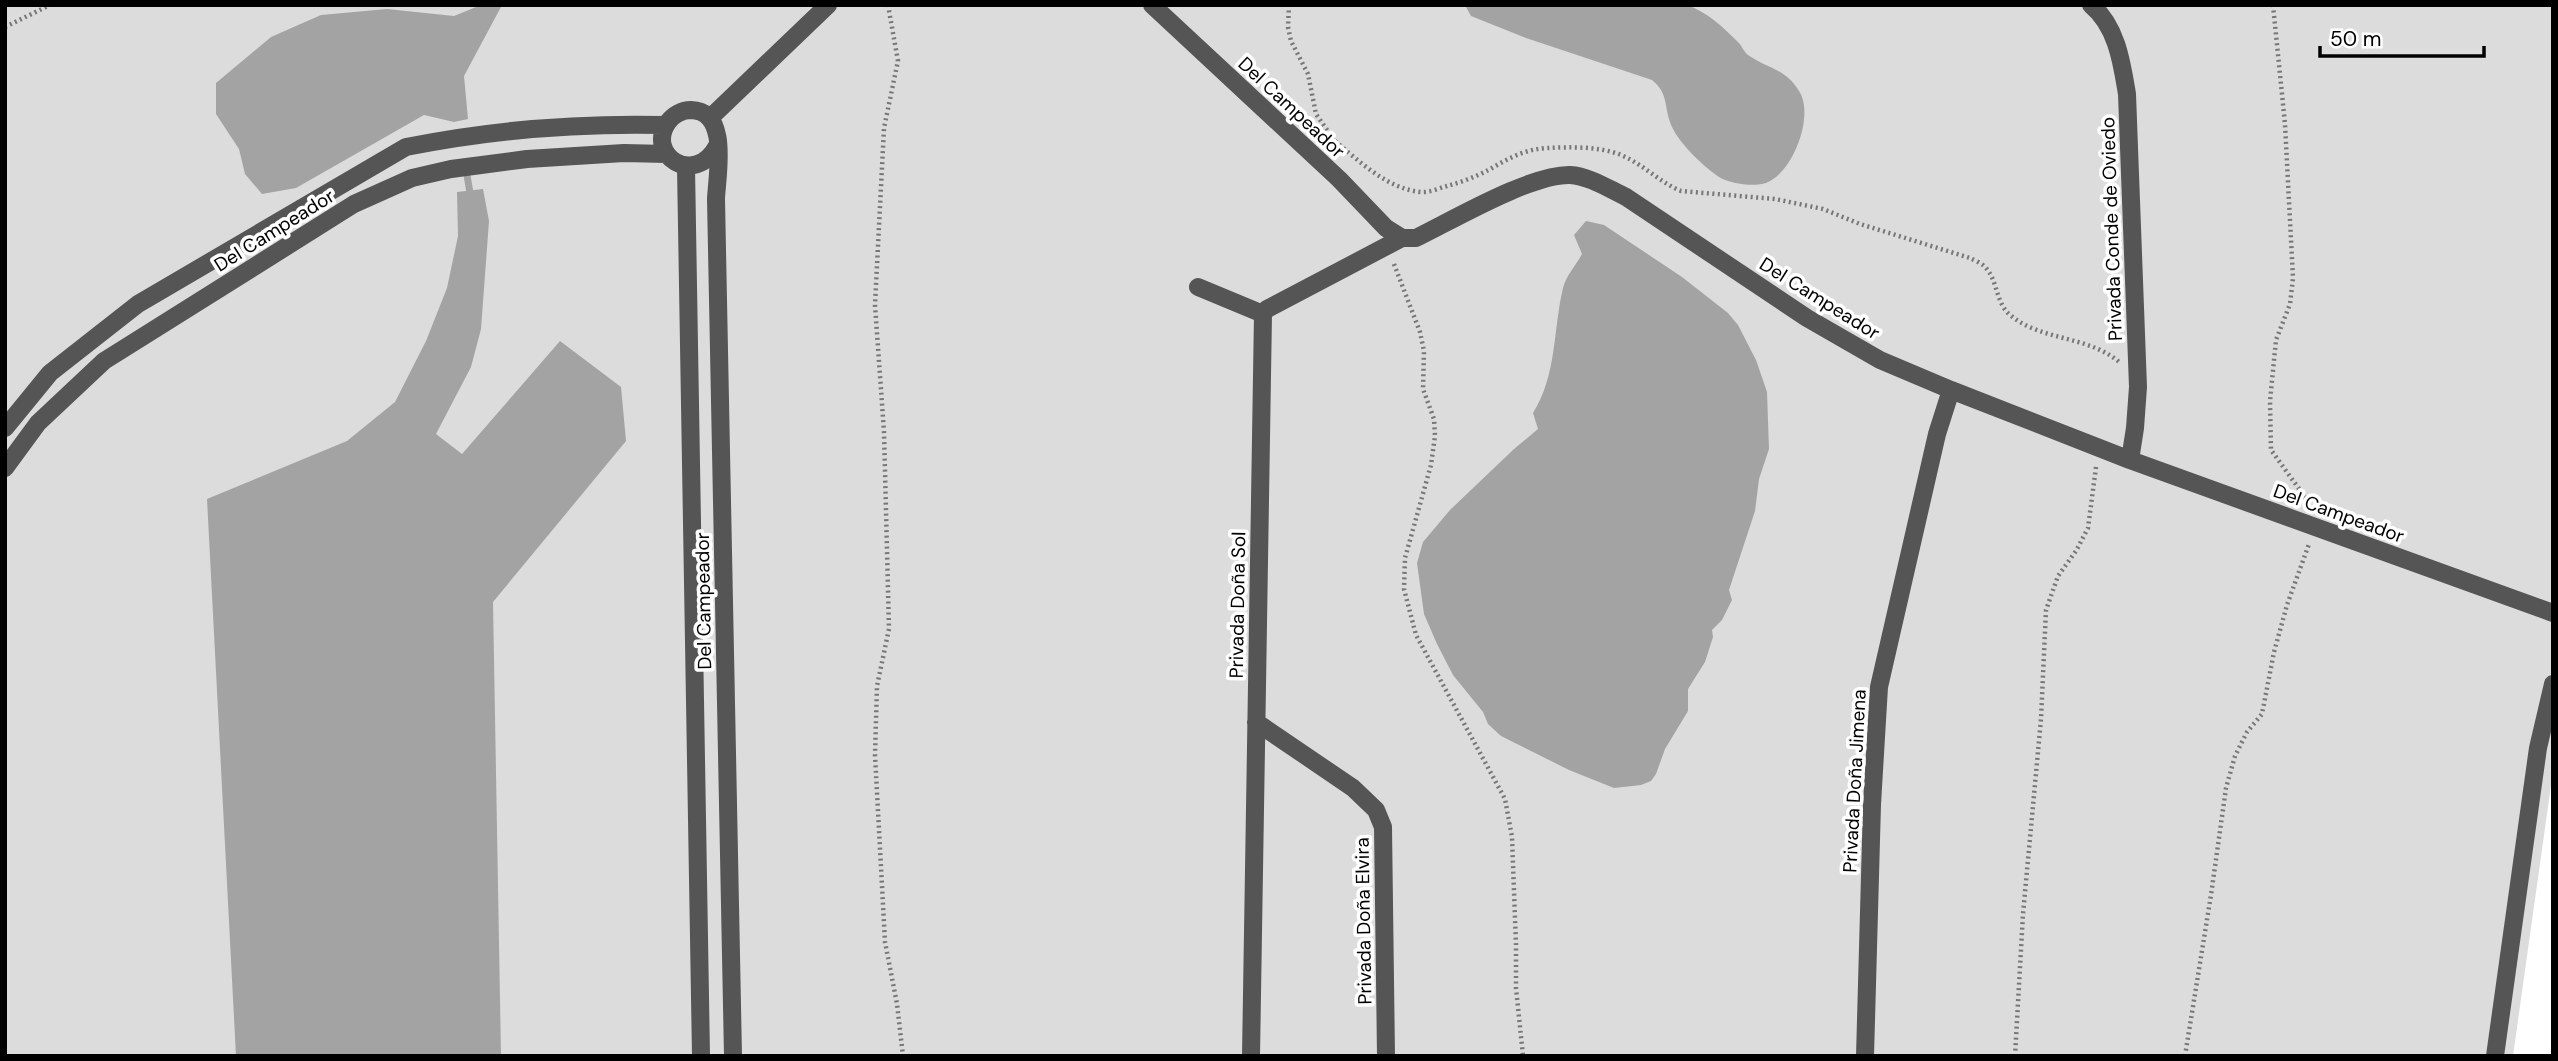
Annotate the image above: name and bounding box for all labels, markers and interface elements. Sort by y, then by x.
scale bar [2320,14,2484,58]
text: 50 m [2330,25,2381,53]
street label: Del Campeador [1233,51,1350,163]
street label: Privada Conde de Oviedo [2095,116,2128,342]
street label: Del Campeador [209,183,339,277]
street label: Del Campeador [1755,251,1885,345]
street label: Del Campeador [2270,478,2408,549]
street label: Privada Doña Sol [1224,531,1251,679]
street label: Del Campeador [690,532,717,670]
street label: Privada Doña Jimena [1837,689,1872,873]
street label: Privada Doña Elvira [1350,837,1377,1005]

